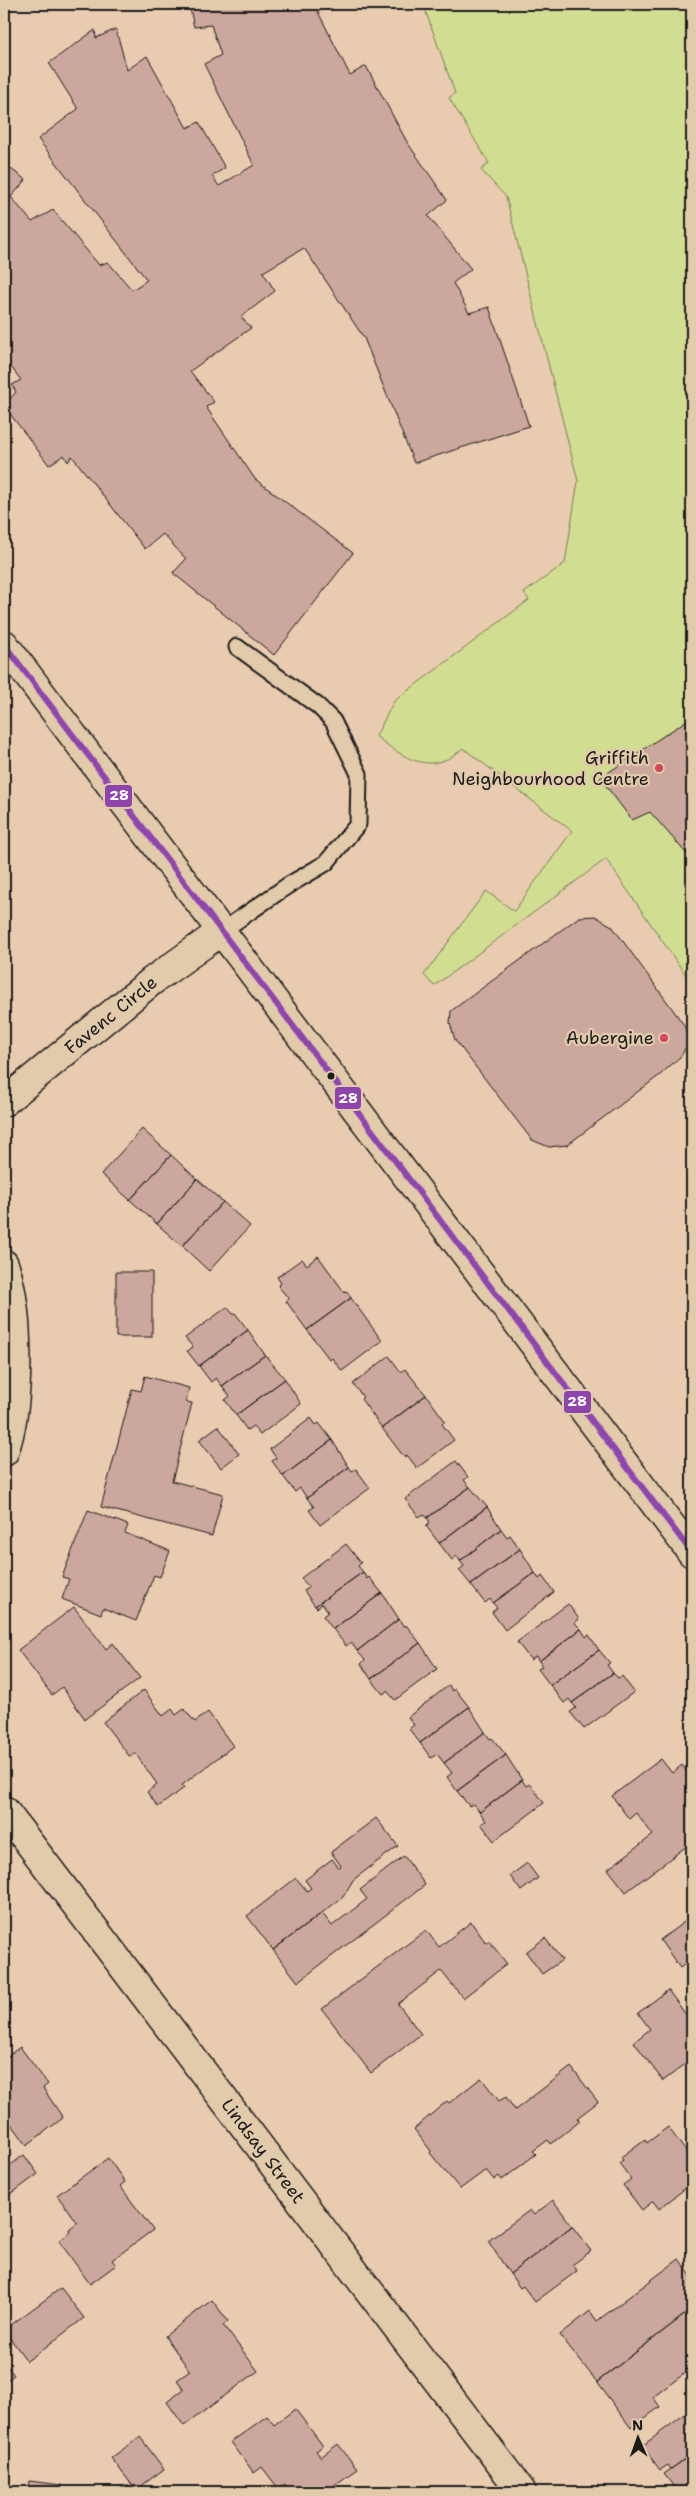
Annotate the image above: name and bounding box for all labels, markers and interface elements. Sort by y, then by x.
place label: Griffith Neighbourhood Centre [452,746,649,791]
marker: Griffith Neighbourhood Centre [653,762,665,774]
line badge: 28 [104,784,133,808]
text: 28 [109,786,129,804]
street label: Favenc Circle [60,970,162,1060]
place label: Aubergine [566,1026,654,1050]
marker: Aubergine [658,1032,670,1044]
unlabelled marker [326,1071,336,1081]
line badge: 28 [334,1086,362,1110]
text: 28 [338,1089,358,1107]
line badge: 28 [563,1390,592,1414]
text: 28 [567,1392,587,1410]
street label: Lindsay Street [216,2094,310,2208]
north arrow [614,2414,664,2464]
text: N [632,2416,643,2434]

